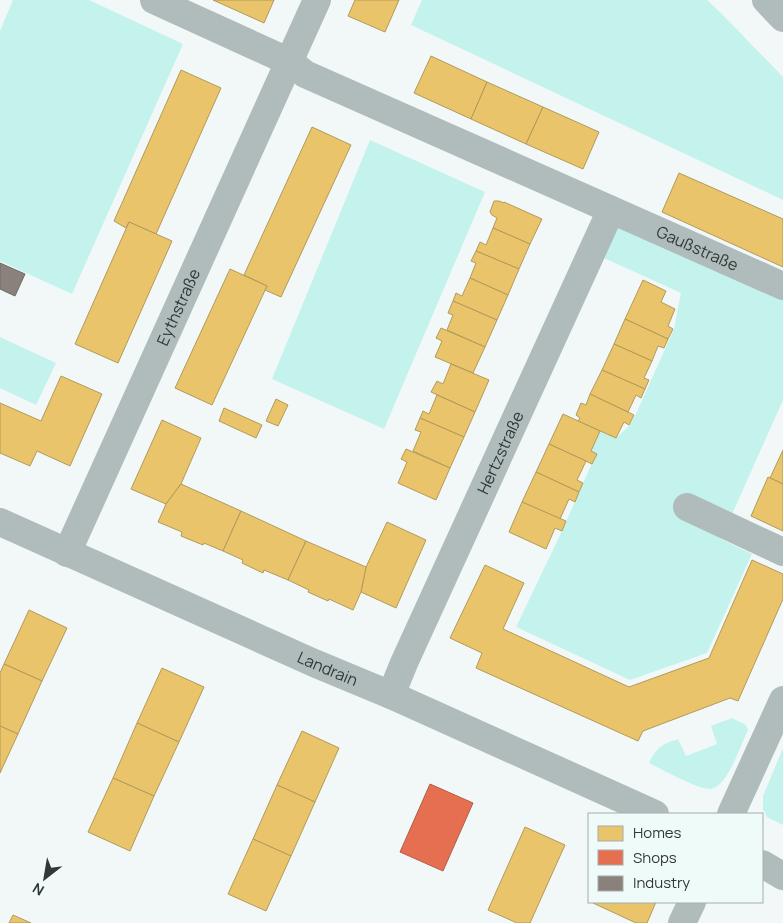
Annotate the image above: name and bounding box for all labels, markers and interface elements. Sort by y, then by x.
street label: Gaußstraße [653,220,742,276]
street label: Eythstraße [151,265,205,349]
street label: Hertzstraße [472,407,529,498]
street label: Landrain [294,646,361,691]
legend [588,813,763,903]
text: Homes [633,822,682,843]
text: Shops [633,847,677,868]
north arrow [20,853,70,903]
text: Industry [633,872,690,893]
text: N [29,879,47,900]

